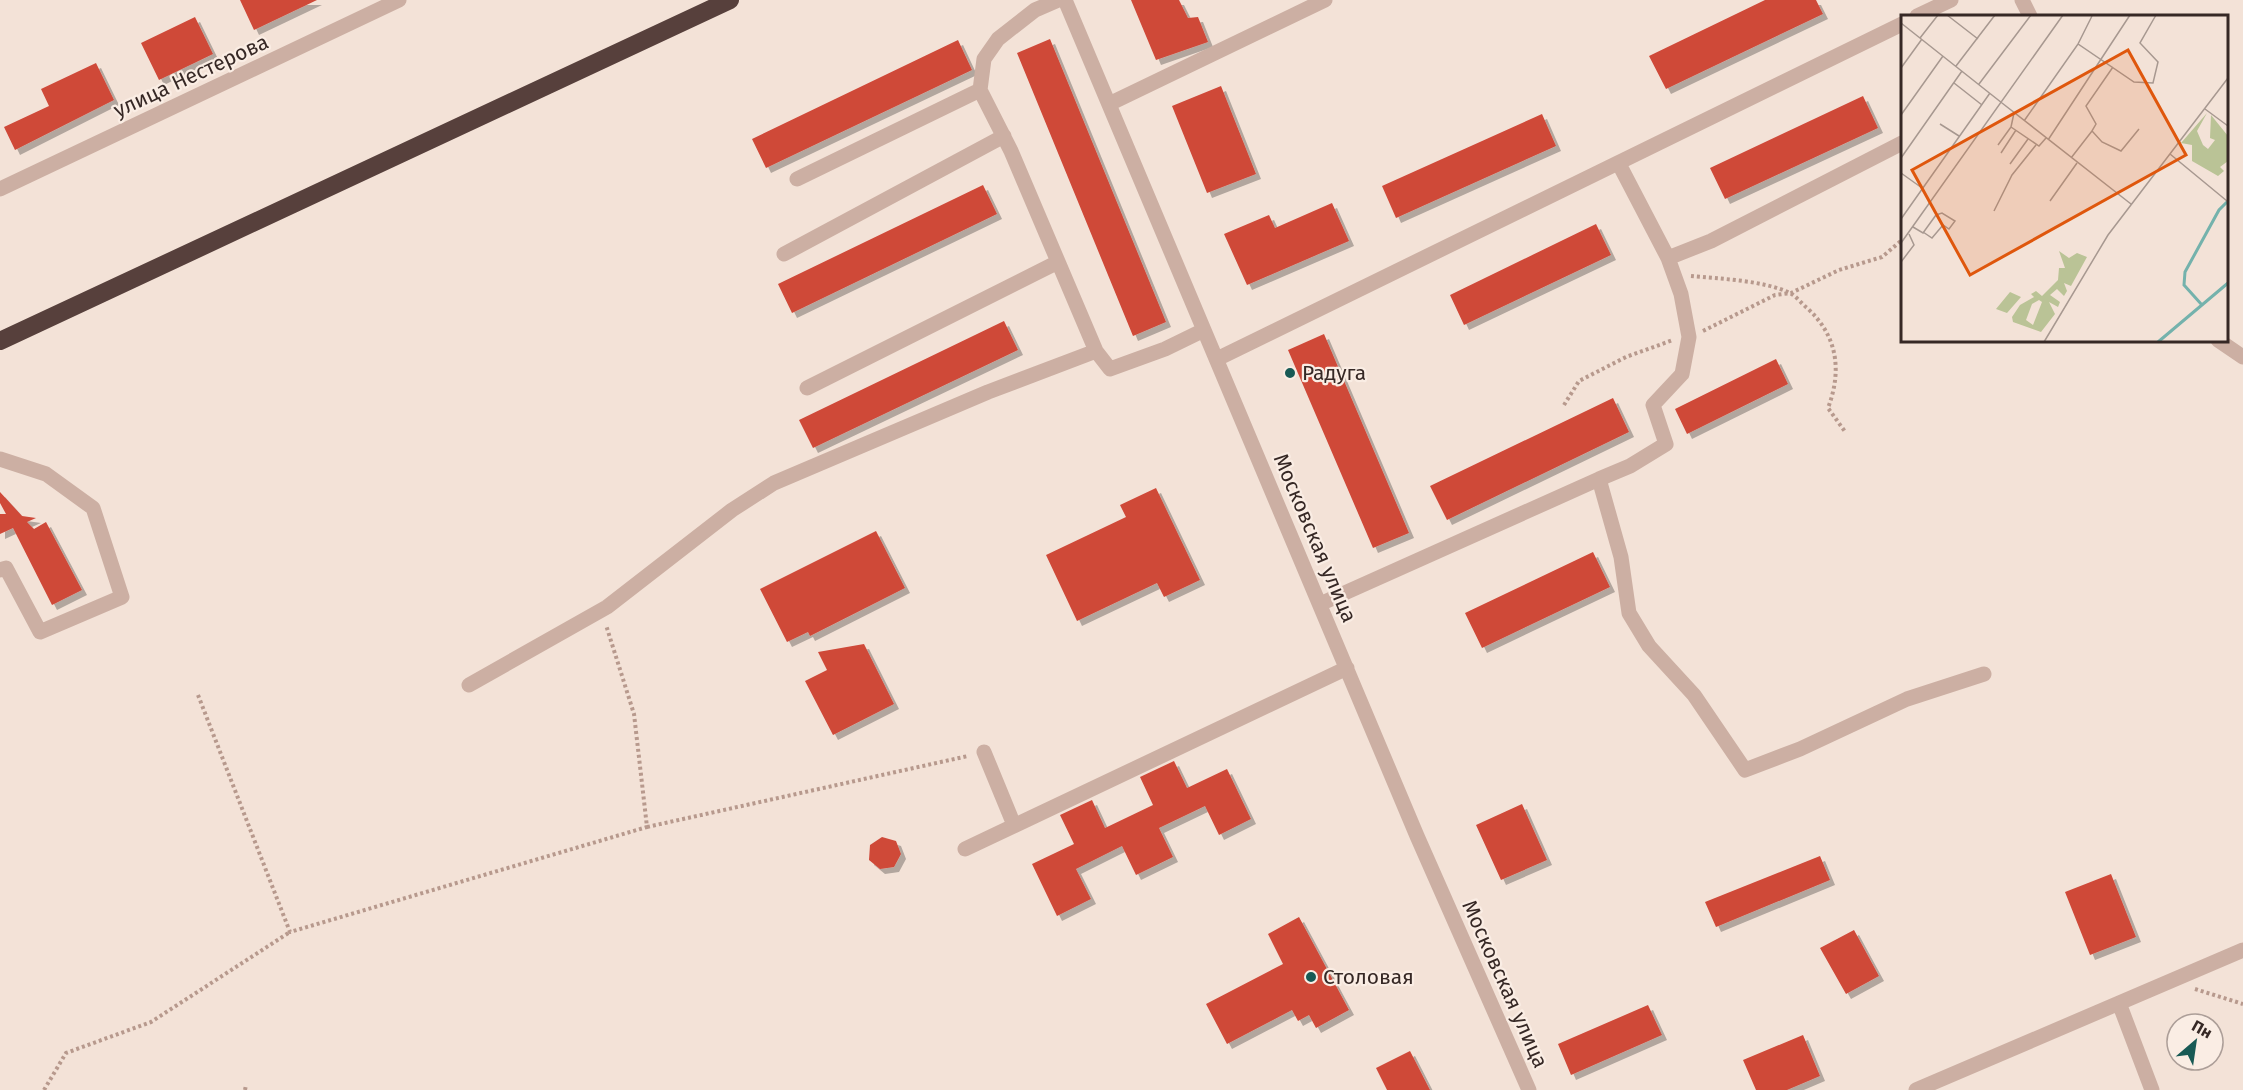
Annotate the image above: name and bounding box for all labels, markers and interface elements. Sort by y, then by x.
inset map [1901,15,2228,342]
street label: улица Нестерова [109,29,273,123]
place label: Радуга [1302,360,1366,386]
marker: Радуга [1283,366,1297,380]
street label: Московская улица [1268,450,1362,626]
street label: Московская улица [1456,896,1554,1072]
place label: Столовая [1323,964,1414,990]
marker: Столовая [1304,970,1318,984]
north arrow [2165,1012,2225,1072]
text: Пн [2189,1016,2215,1042]

